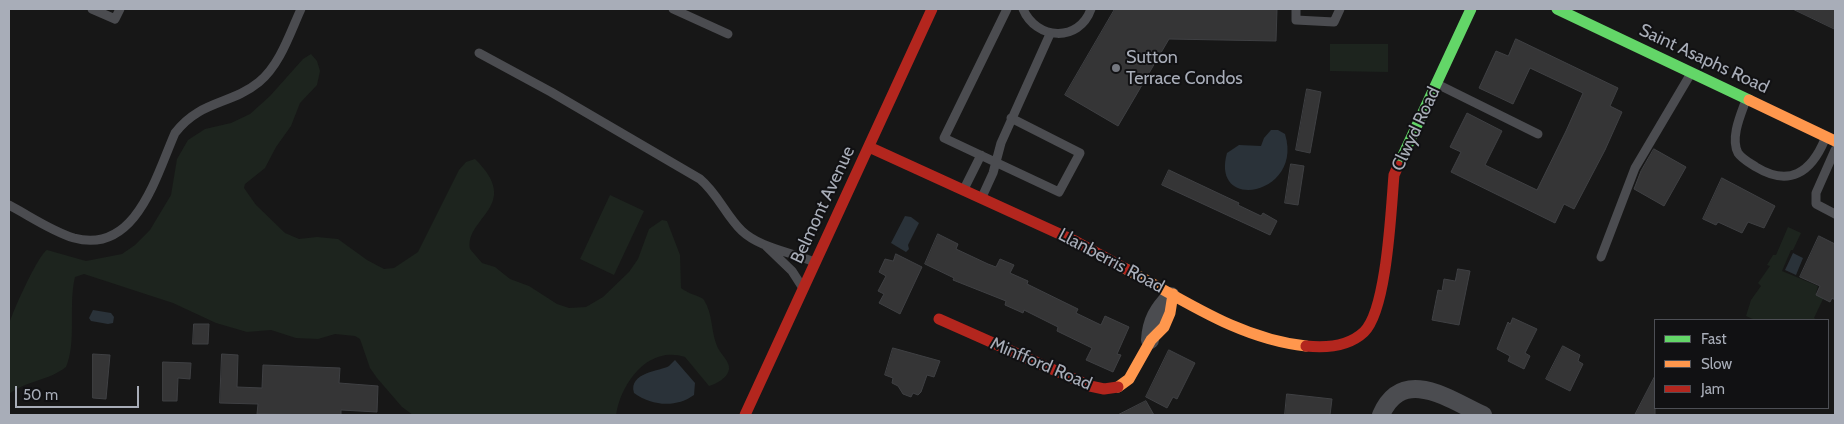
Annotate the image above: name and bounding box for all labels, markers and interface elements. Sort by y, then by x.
street label: Saint Asaphs Road [1636,20,1772,98]
place label: Sutton Terrace Condos [1126,47,1243,90]
marker: Sutton Terrace Condos [1110,62,1122,74]
street label: Clwyd Road [1387,84,1445,174]
street label: Belmont Avenue [786,143,860,267]
street label: Llanberris Road [1054,224,1168,298]
legend [1654,319,1829,409]
text: Fast [1701,330,1726,348]
street label: Minfford Road [987,333,1095,395]
text: Slow [1701,355,1732,373]
scale bar [18,376,141,408]
text: Jam [1701,380,1725,398]
text: 50 m [23,386,58,404]

